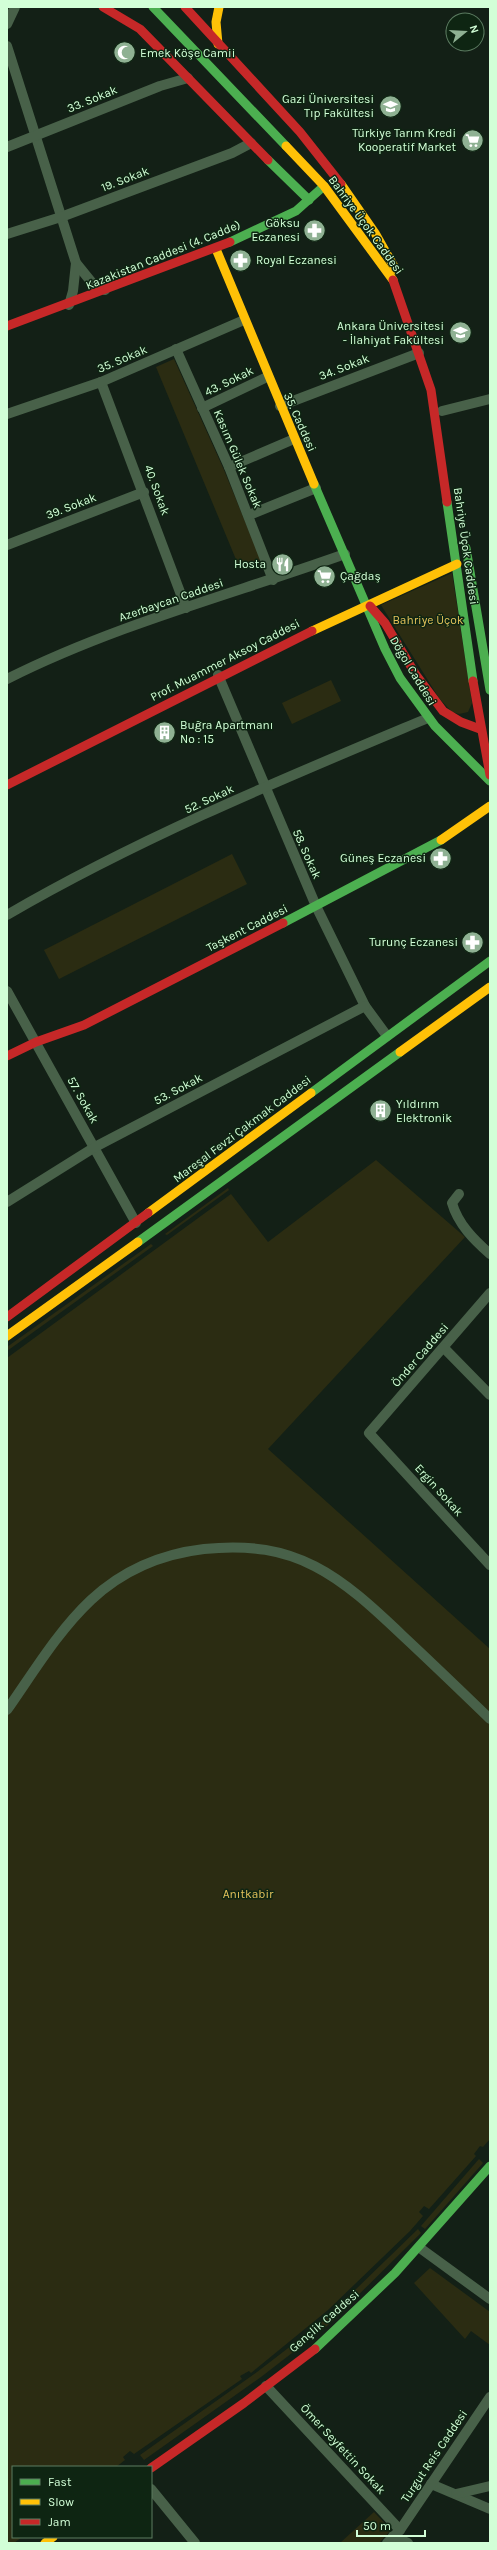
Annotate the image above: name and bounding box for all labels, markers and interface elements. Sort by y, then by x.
north arrow [445,12,485,52]
text: N [467,23,481,35]
mosque icon: Emek Köşe Camii [112,40,138,66]
place label: Emek Köşe Camii [140,46,235,60]
street label: 33. Sokak [65,82,119,115]
place label: Gazi Üniversitesi Tıp Fakültesi [282,92,374,120]
school or university icon: Gazi Üniversitesi Tıp Fakültesi [377,93,403,119]
place label: Türkiye Tarım Kredi Kooperatif Market [352,126,456,154]
supermarket icon: Türkiye Tarım Kredi Kooperatif Market [459,127,485,153]
street label: 19. Sokak [99,163,151,194]
street label: Bahriye Üçok Caddesi [326,173,406,277]
place label: Göksu Eczanesi [251,216,300,244]
street label: Kazakistan Caddesi (4. Cadde) [84,217,242,293]
pharmacy icon: Göksu Eczanesi [302,217,328,243]
pharmacy icon: Royal Eczanesi [227,247,253,273]
place label: Royal Eczanesi [256,253,337,267]
place label: Ankara Üniversitesi - İlahiyat Fakültesi [337,319,444,347]
school or university icon: Ankara Üniversitesi - İlahiyat Fakültesi [447,320,473,346]
street label: 35. Sokak [95,342,149,376]
street label: 34. Sokak [317,351,371,383]
street label: 43. Sokak [202,363,256,399]
street label: 35. Caddesi [281,390,319,454]
street label: Kasım Gülek Sokak [211,408,265,511]
street label: 40. Sokak [141,463,173,517]
street label: Bahriye Üçok Caddesi [451,486,481,606]
street label: 39. Sokak [44,490,98,522]
restaurant icon: Hosta [269,551,295,577]
place label: Hosta [234,557,266,571]
supermarket icon: Çağdaş [312,563,338,589]
place label: Çağdaş [340,569,381,583]
street label: Azerbaycan Caddesi [117,576,225,624]
park label: Bahriye Üçok [392,613,464,627]
street label: Prof. Muammer Aksoy Caddesi [148,616,302,704]
street label: Dögol Caddesi [387,634,439,708]
place label: Buğra Apartmanı No : 15 [180,718,273,746]
building icon: Buğra Apartmanı No : 15 [152,719,178,745]
street label: 52. Sokak [182,781,236,816]
street label: 58. Sokak [290,827,324,881]
pharmacy icon: Güneş Eczanesi [428,845,454,871]
place label: Güneş Eczanesi [340,851,426,865]
street label: Taşkent Caddesi [204,901,290,955]
pharmacy icon: Turunç Eczanesi [460,929,486,955]
place label: Turunç Eczanesi [369,935,458,949]
street label: 53. Sokak [151,1070,205,1108]
street label: Mareşal Fevzi Çakmak Caddesi [170,1073,314,1185]
street label: 57. Sokak [64,1074,102,1126]
place label: Yıldırım Elektronik [396,1097,452,1125]
building icon: Yıldırım Elektronik [368,1098,394,1124]
street label: Önder Caddesi [389,1320,451,1390]
street label: Ergin Sokak [412,1461,466,1519]
park label: Anıtkabir [223,1887,274,1901]
street label: Gençlik Caddesi [286,2287,362,2355]
street label: Ömer Seyfettin Sokak [298,2401,389,2497]
street label: Turgut Reis Caddesi [398,2407,470,2505]
legend [12,2466,152,2538]
text: Fast [48,2475,72,2489]
text: Slow [48,2495,74,2509]
scale bar [357,2512,425,2538]
text: Jam [48,2515,71,2529]
text: 50 m [363,2519,391,2533]

